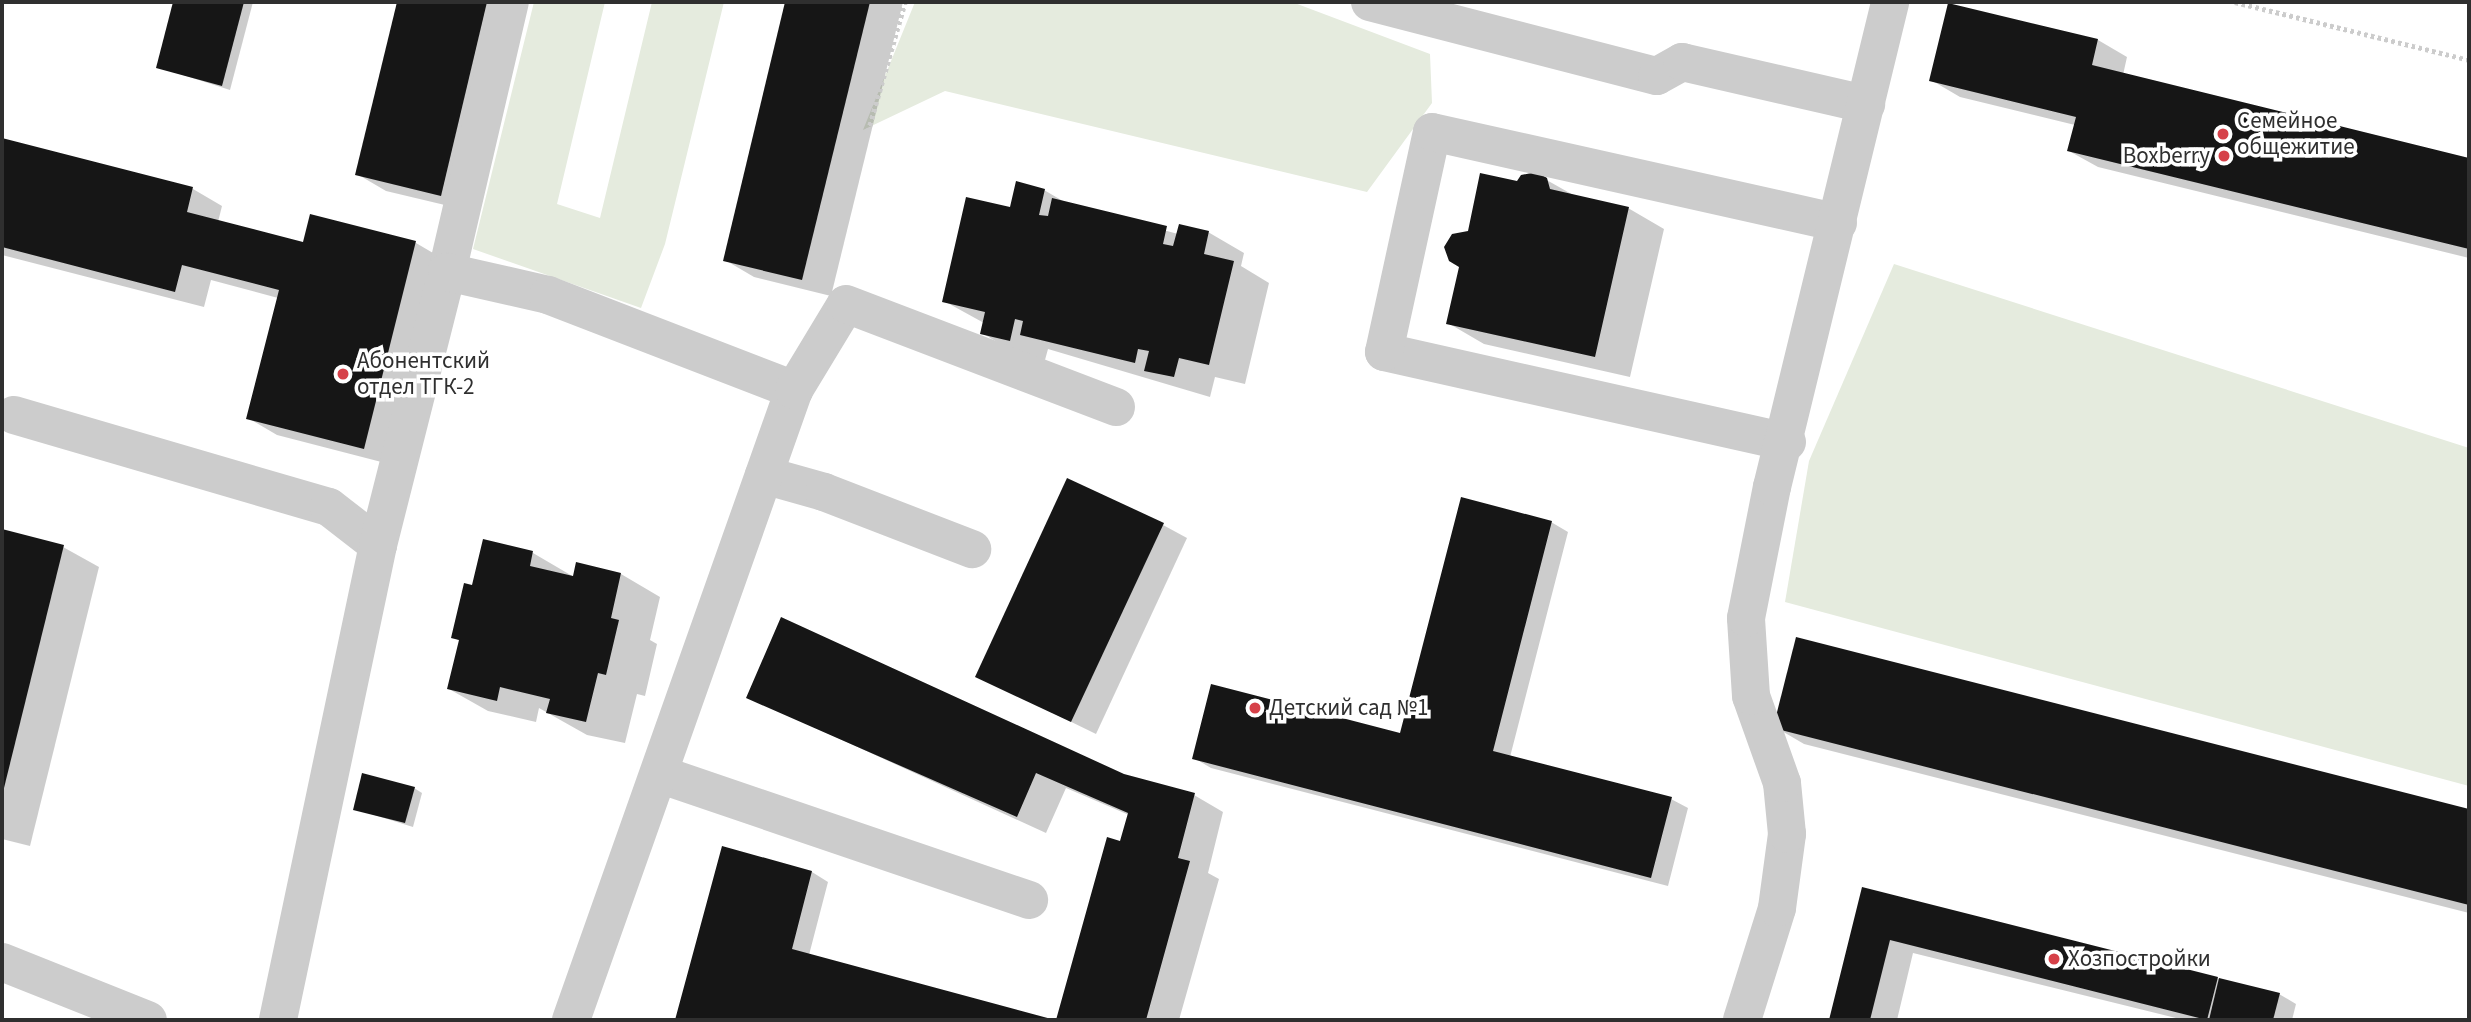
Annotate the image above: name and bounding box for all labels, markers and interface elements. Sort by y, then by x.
place label: Семейное общежитие [2237,107,2355,161]
marker: Семейное общежитие [2215,126,2231,142]
place label: Boxberry [2123,142,2210,170]
marker: Boxberry [2216,148,2232,164]
place label: Абонентский отдел ТГК-2 [357,347,490,401]
marker: Абонентский отдел ТГК-2 [335,366,351,382]
place label: Детский сад №1 [1269,694,1428,722]
marker: Детский сад №1 [1247,700,1263,716]
place label: Хозпостройки [2068,945,2211,973]
marker: Хозпостройки [2046,951,2062,967]

